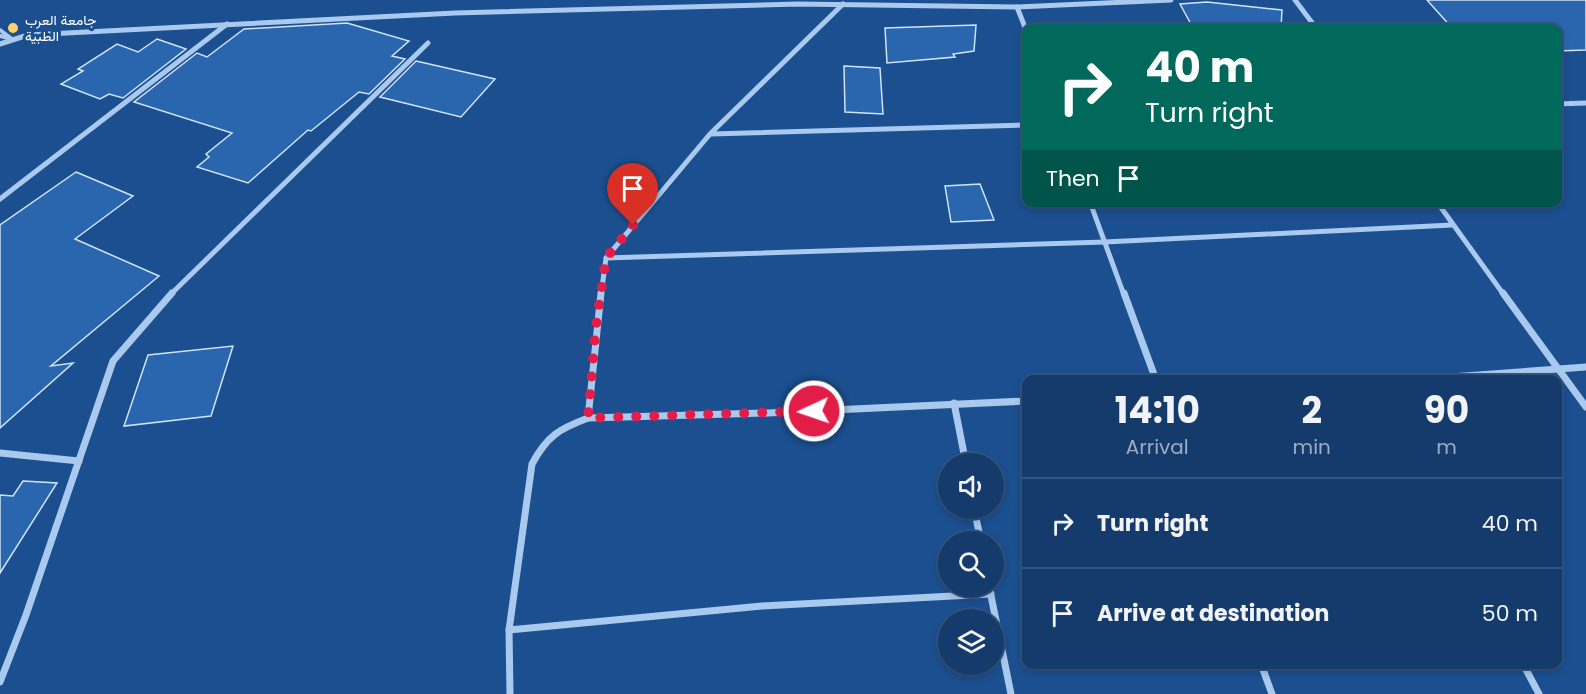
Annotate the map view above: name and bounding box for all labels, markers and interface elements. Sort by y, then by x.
place label: جامعة العرب الطبية [25,10,96,46]
marker: جامعة العرب الطبية [6,21,20,35]
text: 40 m [1145,38,1254,97]
icon: right [1046,48,1124,126]
text: Turn right [1145,94,1274,131]
icon: arrive [1112,162,1145,195]
pin [607,163,658,225]
text: Then [1046,163,1100,194]
icon: arrive [616,172,649,205]
position arrow [782,379,846,443]
text: 14:10 [1115,385,1200,436]
text: 2 [1301,385,1322,436]
text: 90 [1424,385,1469,436]
text: Arrival [1126,433,1189,461]
text: min [1293,433,1331,461]
text: m [1436,433,1457,461]
map controls [938,453,1004,675]
button: sound [938,453,1004,519]
icon: right [1046,507,1079,540]
text: Turn right [1097,508,1208,539]
text: 40 m [1482,508,1538,539]
button: search [938,531,1004,597]
icon: arrive [1046,597,1079,630]
text: Arrive at destination [1097,598,1329,629]
text: 50 m [1482,598,1538,629]
button: layers [938,609,1004,675]

